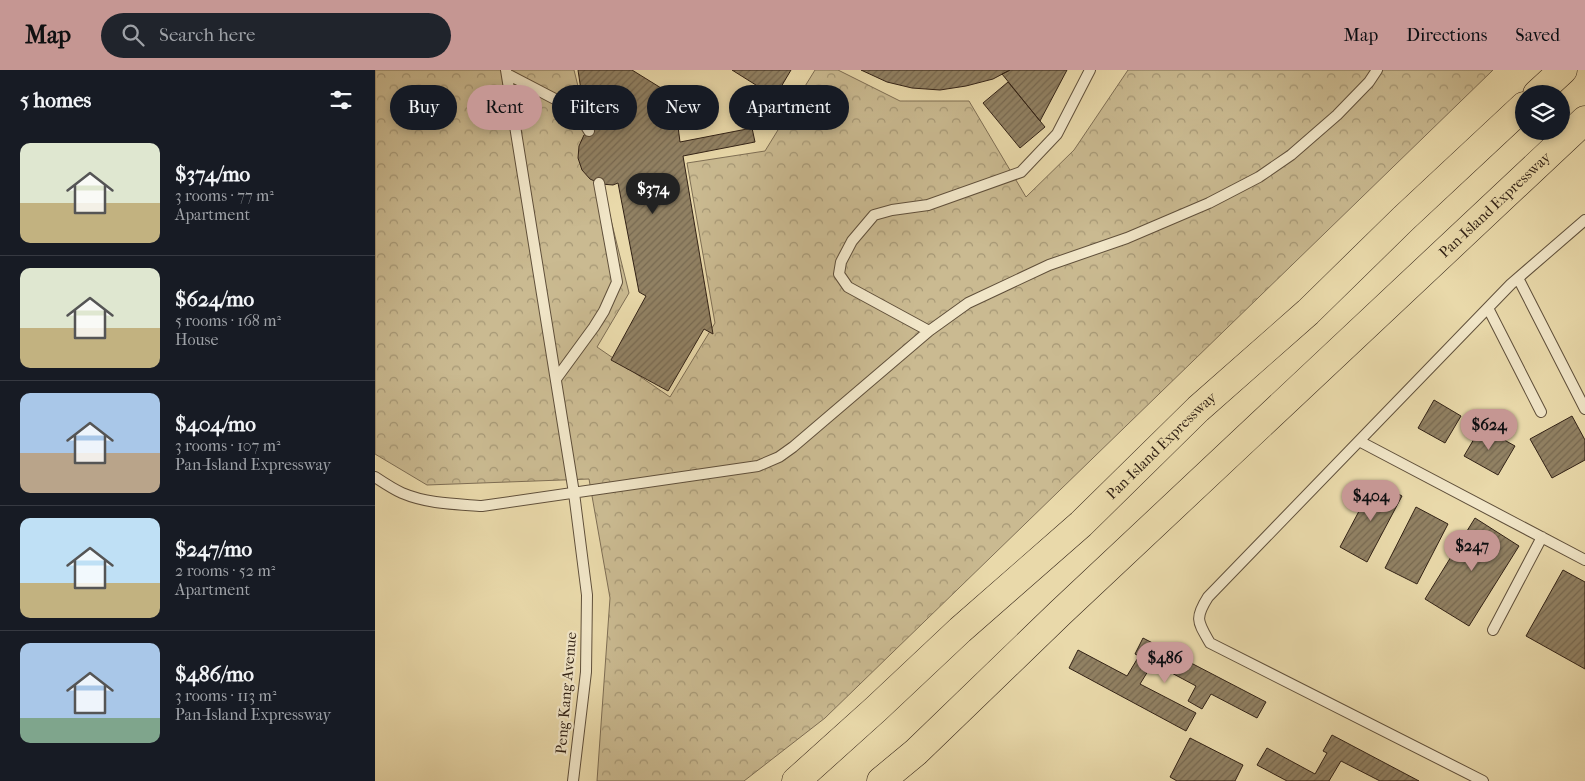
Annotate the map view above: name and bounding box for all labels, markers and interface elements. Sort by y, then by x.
search box [101,13,451,58]
text: Map [25,21,71,49]
icon: search [119,21,147,49]
text: Search here [159,24,255,46]
text: Map [1344,25,1378,46]
text: Directions [1406,25,1487,46]
text: Saved [1515,25,1560,46]
chip: Buy [390,85,457,130]
chip: Rent [467,85,542,130]
chip: Filters [552,85,637,130]
chip: New [647,85,719,130]
chip: Apartment [729,85,849,130]
map controls [1515,85,1570,140]
button: layers [1515,85,1570,140]
icon: filters [327,86,355,114]
text: 5 homes [20,88,91,112]
street label: Pan-Island Expressway [1435,147,1555,261]
text: $374/mo [175,162,250,186]
icon: home [60,163,120,223]
pin: $374 [623,172,683,215]
text: $374 [637,179,669,198]
text: 3 rooms · 77 m² [175,186,274,205]
text: Apartment [175,205,250,224]
text: $624/mo [175,287,254,311]
icon: home [60,288,120,348]
text: 5 rooms · 168 m² [175,311,281,330]
text: House [175,330,218,349]
street label: Pan-Island Expressway [1102,387,1221,503]
pin: $624 [1459,408,1519,451]
text: $404/mo [175,412,256,436]
icon: home [60,413,120,473]
text: $624 [1471,415,1507,434]
text: 3 rooms · 107 m² [175,436,281,455]
text: Pan-Island Expressway [175,455,331,474]
pin: $404 [1341,480,1401,522]
text: $404 [1353,486,1389,505]
pin: $247 [1442,530,1502,572]
text: $247 [1455,536,1489,555]
text: $247/mo [175,537,252,561]
icon: home [60,538,120,598]
text: 2 rooms · 52 m² [175,561,275,580]
text: Apartment [175,580,250,599]
street label: Peng Kang Avenue [552,631,580,755]
pin: $486 [1135,642,1195,684]
text: $486 [1148,648,1182,667]
text: $486/mo [175,662,254,686]
icon: home [60,663,120,723]
text: 3 rooms · 113 m² [175,686,276,705]
text: Pan-Island Expressway [175,705,331,724]

